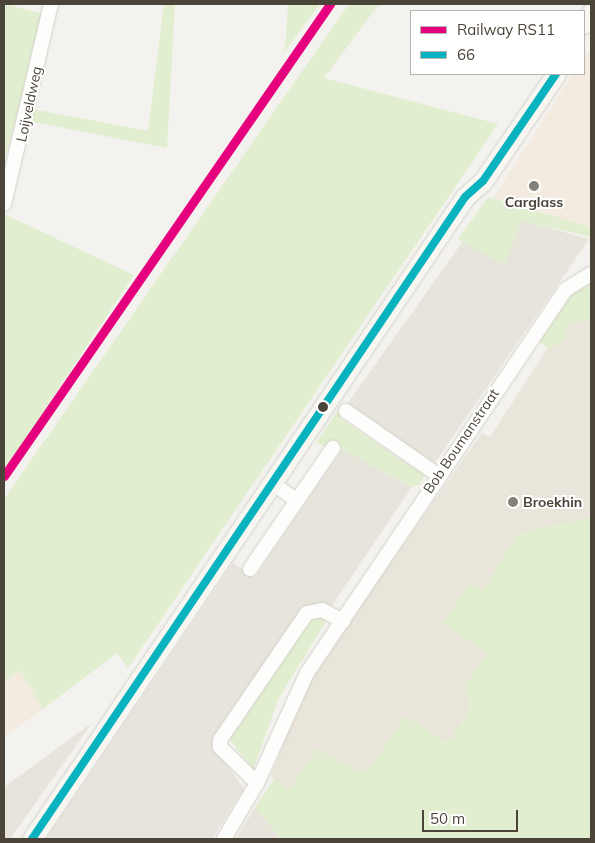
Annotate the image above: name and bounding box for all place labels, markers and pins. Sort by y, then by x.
marker: Carglass [528,180,540,192]
place label: Carglass [505,194,563,210]
unlabelled marker [318,402,328,412]
place label: Broekhin [523,494,582,510]
marker: Broekhin [507,496,519,508]

